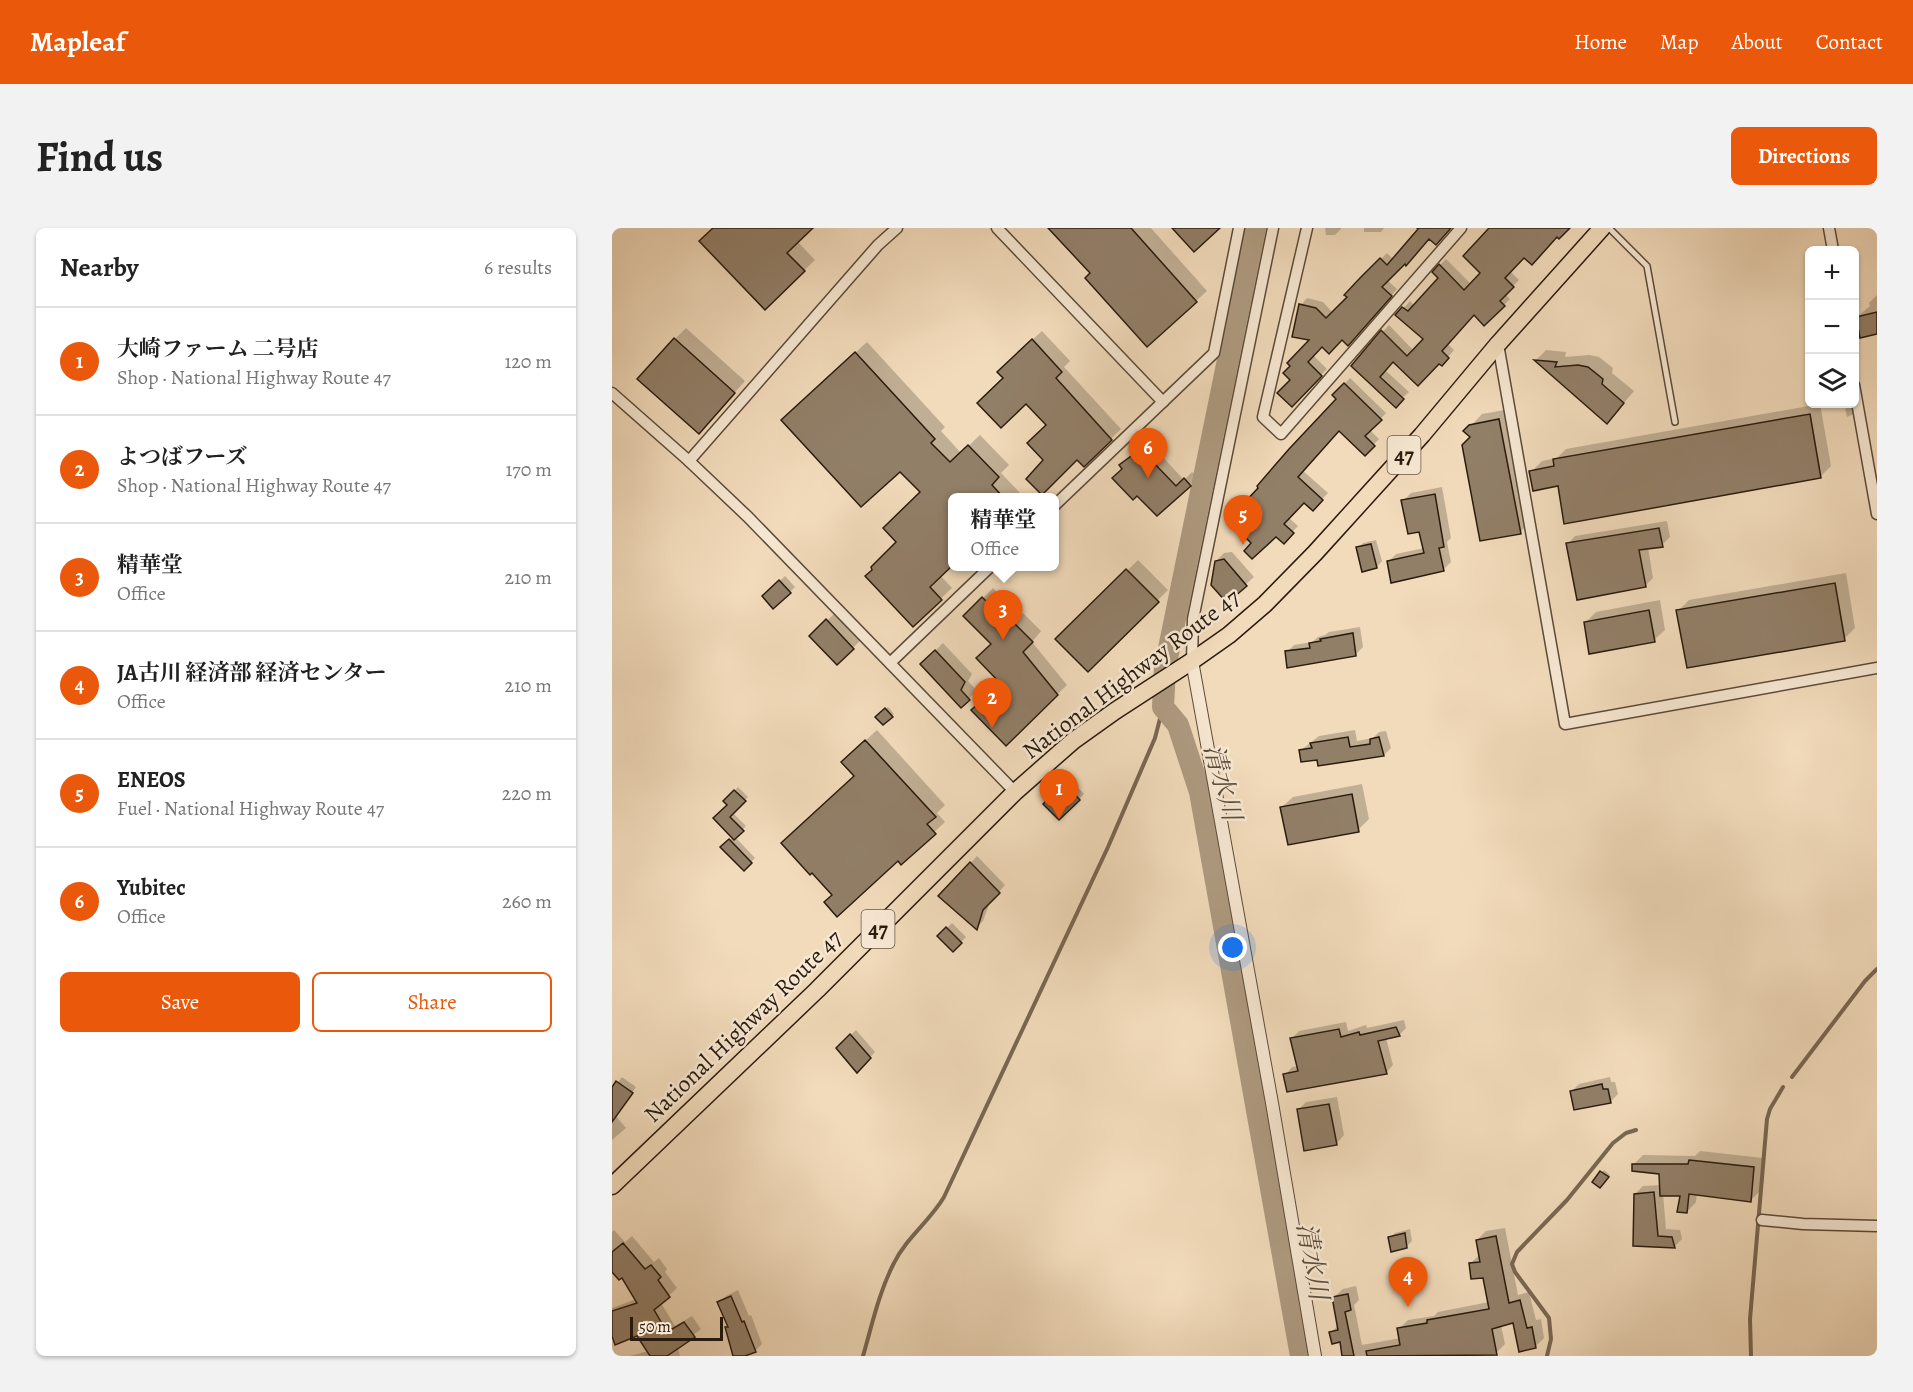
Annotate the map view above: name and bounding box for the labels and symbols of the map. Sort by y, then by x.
pin: 6 [1128,428,1168,478]
road number: 47 [1388,436,1420,474]
pin: 5 [1224,496,1262,545]
street label: National Highway Route 47 [1016,581,1247,766]
pin: 3 [984,590,1022,640]
pin: 2 [972,678,1012,728]
water label: 清水川 [1196,740,1250,827]
pin: 1 [1040,770,1078,819]
road number: 47 [862,910,894,948]
street label: National Highway Route 47 [637,922,850,1129]
your location [1218,933,1247,962]
water label: 清水川 [1288,1220,1337,1305]
pin: 4 [1388,1258,1428,1307]
scale bar [630,1314,723,1342]

